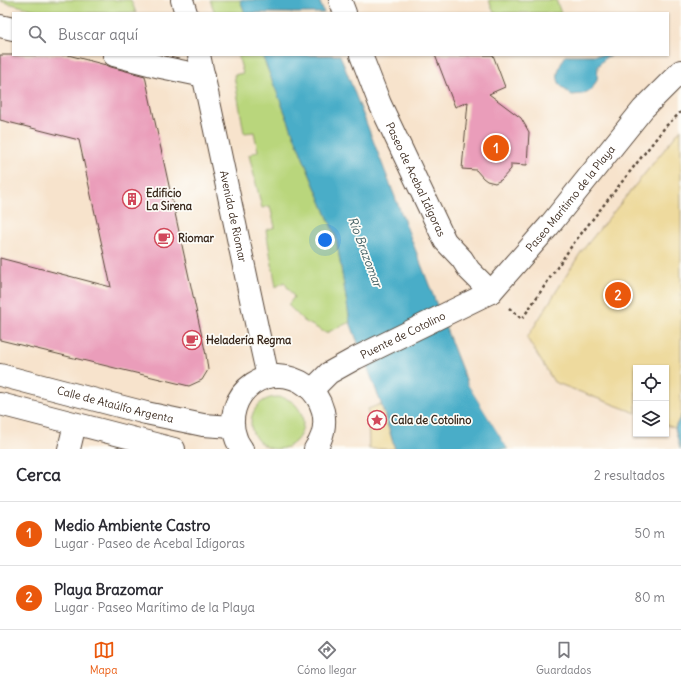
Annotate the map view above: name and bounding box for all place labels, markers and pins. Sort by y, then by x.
pin: 1 [483,133,509,163]
place label: Edificio La Sirena [146,186,193,213]
building icon: Edificio La Sirena [121,188,143,210]
cafe icon: Riomar [153,227,175,249]
place label: Riomar [178,231,215,245]
pin: 2 [605,280,631,310]
cafe icon: Heladería Regma [181,329,203,351]
place label: Heladería Regma [206,333,292,348]
place icon: Cala de Cotolino [366,409,388,431]
place label: Cala de Cotolino [391,413,471,427]

